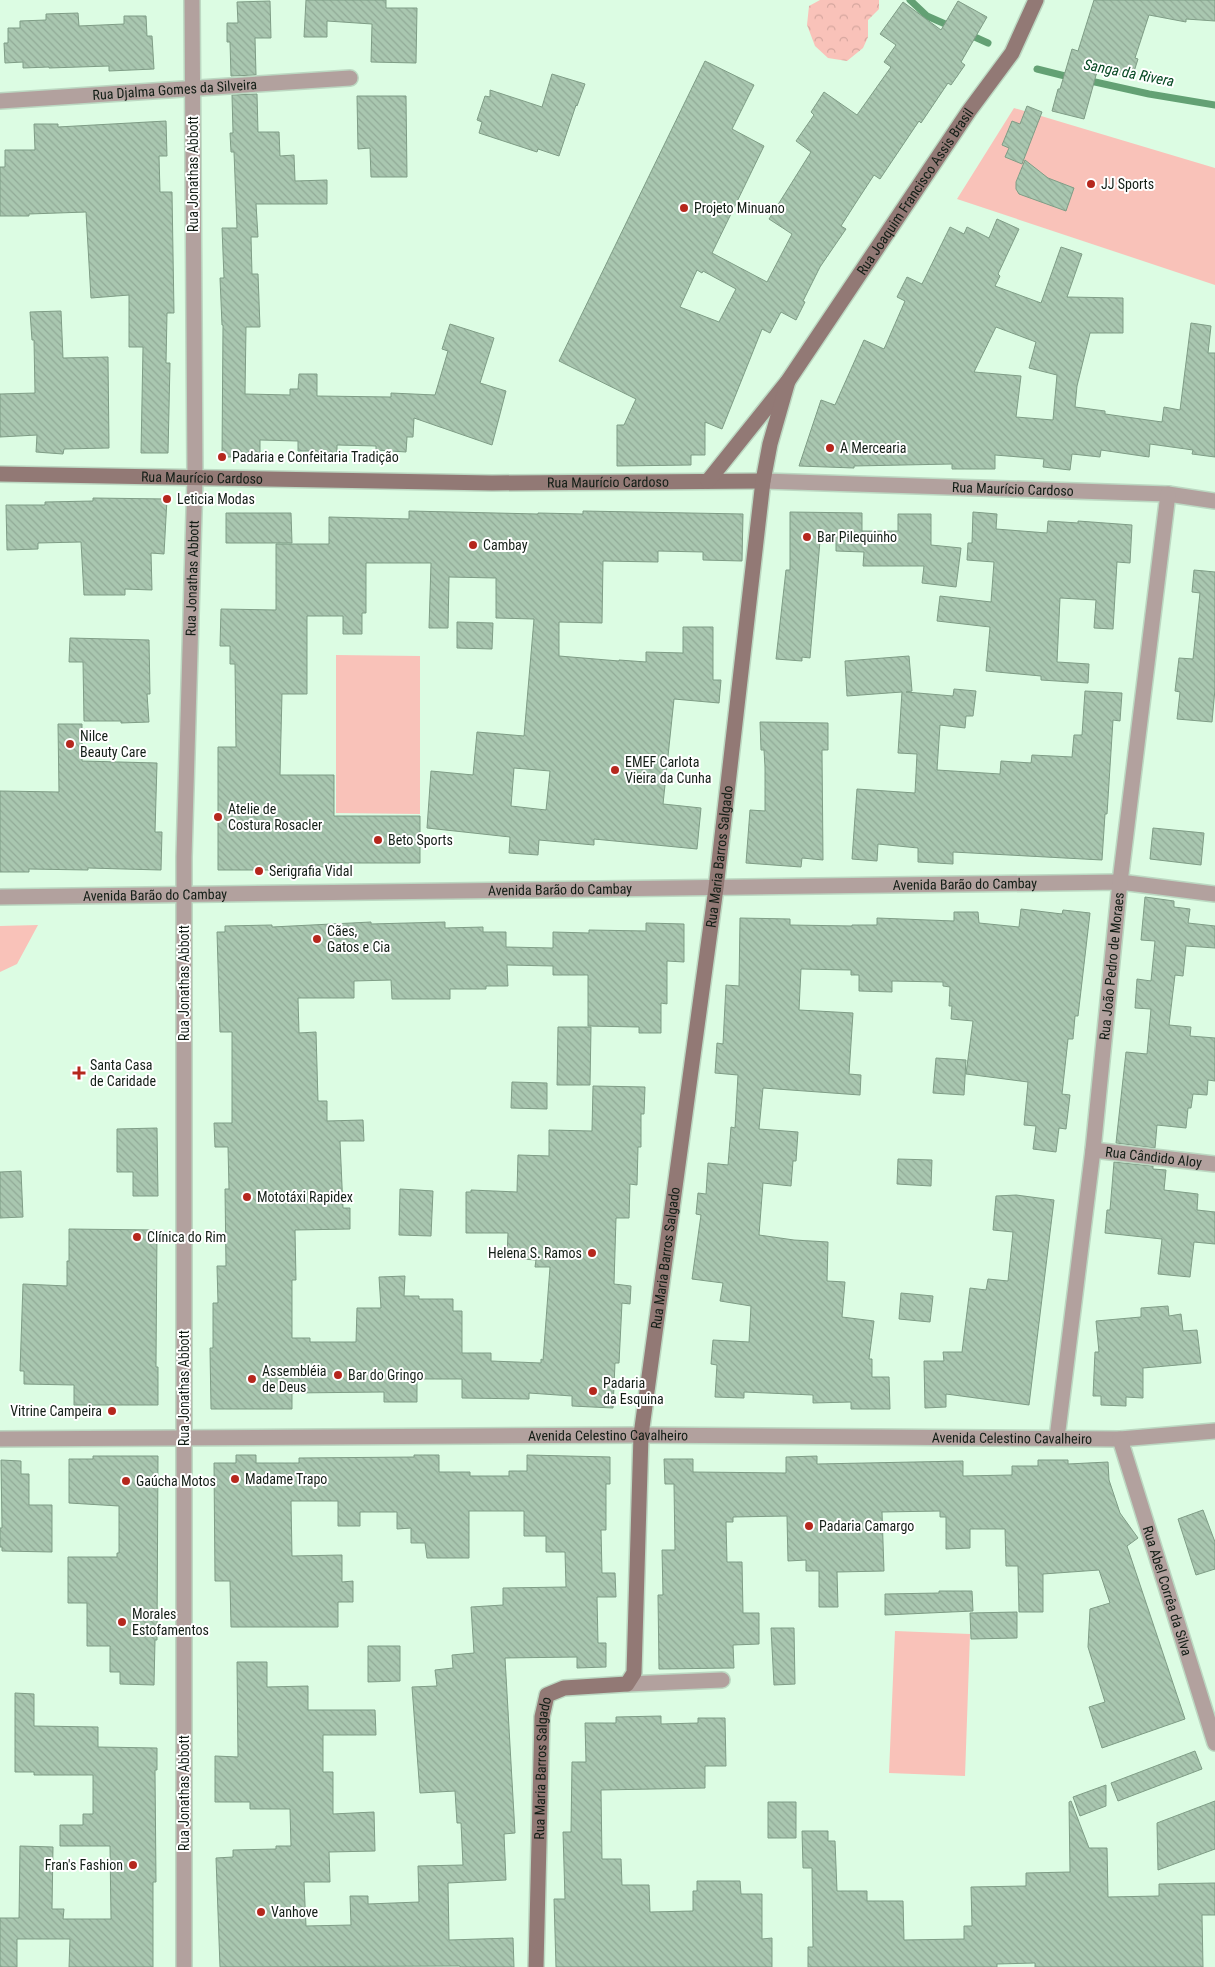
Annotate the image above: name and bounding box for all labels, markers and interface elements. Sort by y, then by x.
water label: Sanga da Rivera [1082,55,1176,91]
street label: Rua Djalma Gomes da Silveira [92,76,257,103]
street label: Rua Joaquim Francisco Assis Brasil [853,105,976,278]
street label: Rua Jonathas Abbott [185,116,201,232]
place label: JJ Sports [1101,176,1154,192]
marker: JJ Sports [1085,178,1097,190]
place label: Projeto Minuano [694,200,785,216]
marker: Projeto Minuano [678,202,690,214]
place label: A Mercearia [840,440,906,456]
marker: A Mercearia [824,442,836,454]
place label: Padaria e Confeitaria Tradição [232,449,399,465]
marker: Padaria e Confeitaria Tradição [216,451,228,463]
street label: Rua Maurício Cardoso [141,469,263,487]
street label: Rua Maurício Cardoso [547,474,669,491]
street label: Rua Maurício Cardoso [952,479,1074,499]
place label: Leticia Modas [177,491,255,507]
marker: Leticia Modas [161,493,173,505]
street label: Rua Jonathas Abbott [182,520,202,636]
place label: Bar Pilequinho [817,529,897,545]
marker: Bar Pilequinho [801,531,813,543]
place label: Cambay [483,537,528,553]
marker: Cambay [467,539,479,551]
place label: Nilce Beauty Care [80,728,147,760]
marker: Nilce Beauty Care [64,738,76,750]
place label: EMEF Carlota Vieira da Cunha [625,754,712,786]
marker: EMEF Carlota Vieira da Cunha [609,764,621,776]
street label: Rua Maria Barros Salgado [703,785,736,929]
place label: Atelie de Costura Rosacler [228,801,322,833]
marker: Atelie de Costura Rosacler [212,811,224,823]
place label: Beto Sports [388,832,453,848]
marker: Beto Sports [372,834,384,846]
place label: Serigrafia Vidal [269,863,353,879]
marker: Serigrafia Vidal [253,865,265,877]
street label: Avenida Barão do Cambay [893,875,1037,893]
street label: Avenida Barão do Cambay [488,881,632,898]
street label: Avenida Barão do Cambay [83,886,227,904]
street label: Rua João Pedro de Moraes [1096,891,1127,1041]
place label: Cães, Gatos e Cia [327,923,390,955]
street label: Rua Jonathas Abbott [176,925,192,1041]
marker: Cães, Gatos e Cia [311,933,323,945]
place label: Santa Casa de Caridade [90,1057,156,1089]
marker: Santa Casa de Caridade [72,1066,86,1080]
street label: Rua Cândido Aloy [1104,1143,1203,1170]
street label: Rua Maria Barros Salgado [648,1186,683,1330]
place label: Mototáxi Rapidex [257,1189,353,1205]
marker: Mototáxi Rapidex [241,1191,253,1203]
place label: Clínica do Rim [147,1229,226,1245]
marker: Clínica do Rim [131,1231,143,1243]
place label: Helena S. Ramos [488,1245,582,1261]
marker: Helena S. Ramos [586,1247,598,1259]
street label: Rua Jonathas Abbott [176,1330,192,1446]
place label: Assembléia de Deus [262,1363,327,1395]
place label: Bar do Gringo [348,1367,423,1383]
marker: Bar do Gringo [332,1369,344,1381]
marker: Assembléia de Deus [246,1373,258,1385]
place label: Padaria da Esquina [603,1375,664,1407]
marker: Padaria da Esquina [587,1385,599,1397]
place label: Vitrine Campeira [10,1403,102,1419]
marker: Vitrine Campeira [106,1405,118,1417]
street label: Avenida Celestino Cavalheiro [528,1427,688,1444]
street label: Avenida Celestino Cavalheiro [932,1429,1092,1447]
place label: Madame Trapo [245,1471,327,1487]
place label: Gaúcha Motos [136,1473,216,1489]
marker: Madame Trapo [229,1473,241,1485]
marker: Gaúcha Motos [120,1475,132,1487]
place label: Padaria Camargo [819,1518,914,1534]
marker: Padaria Camargo [803,1520,815,1532]
street label: Rua Abel Corrêa da Silva [1140,1524,1195,1658]
place label: Morales Estofamentos [132,1606,209,1638]
marker: Morales Estofamentos [116,1616,128,1628]
street label: Rua Maria Barros Salgado [531,1695,554,1840]
street label: Rua Jonathas Abbott [176,1735,192,1851]
place label: Fran's Fashion [45,1857,123,1873]
marker: Fran's Fashion [127,1859,139,1871]
place label: Vanhove [271,1904,319,1920]
marker: Vanhove [255,1906,267,1918]

